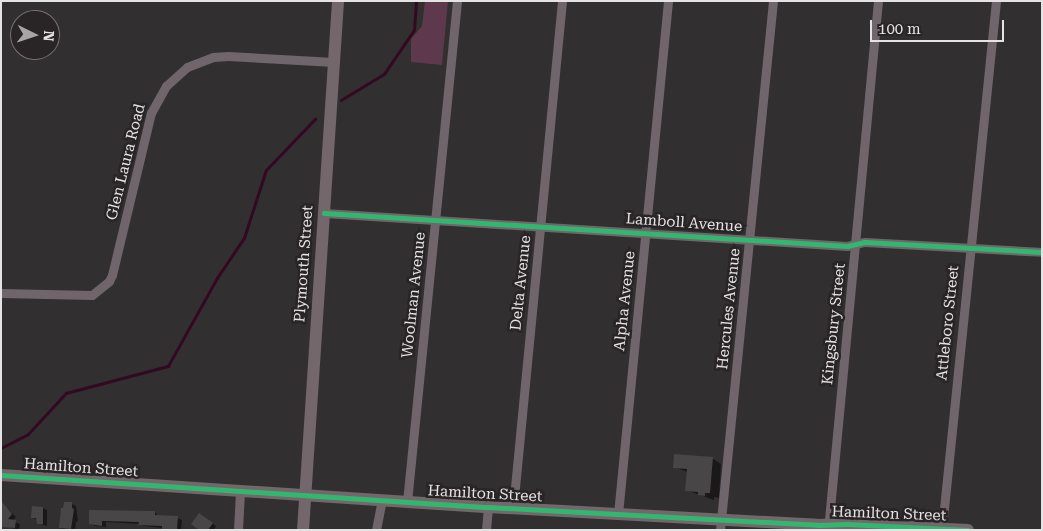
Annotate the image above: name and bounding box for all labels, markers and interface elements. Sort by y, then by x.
north arrow [10,10,60,60]
scale bar [873,10,1007,42]
text: 100 m [878,20,921,38]
text: N [41,30,57,42]
street label: Glen Laura Road [103,102,149,222]
street label: Plymouth Street [291,205,317,323]
street label: Lamboll Avenue [625,210,743,236]
street label: Woolman Avenue [398,231,430,359]
street label: Delta Avenue [507,235,535,331]
street label: Hercules Avenue [714,247,744,371]
street label: Alpha Avenue [611,250,639,352]
street label: Kingsbury Street [819,262,849,386]
street label: Attleboro Street [933,265,963,381]
street label: Hamilton Street [23,455,139,481]
street label: Hamilton Street [427,482,543,506]
street label: Hamilton Street [831,503,947,525]

